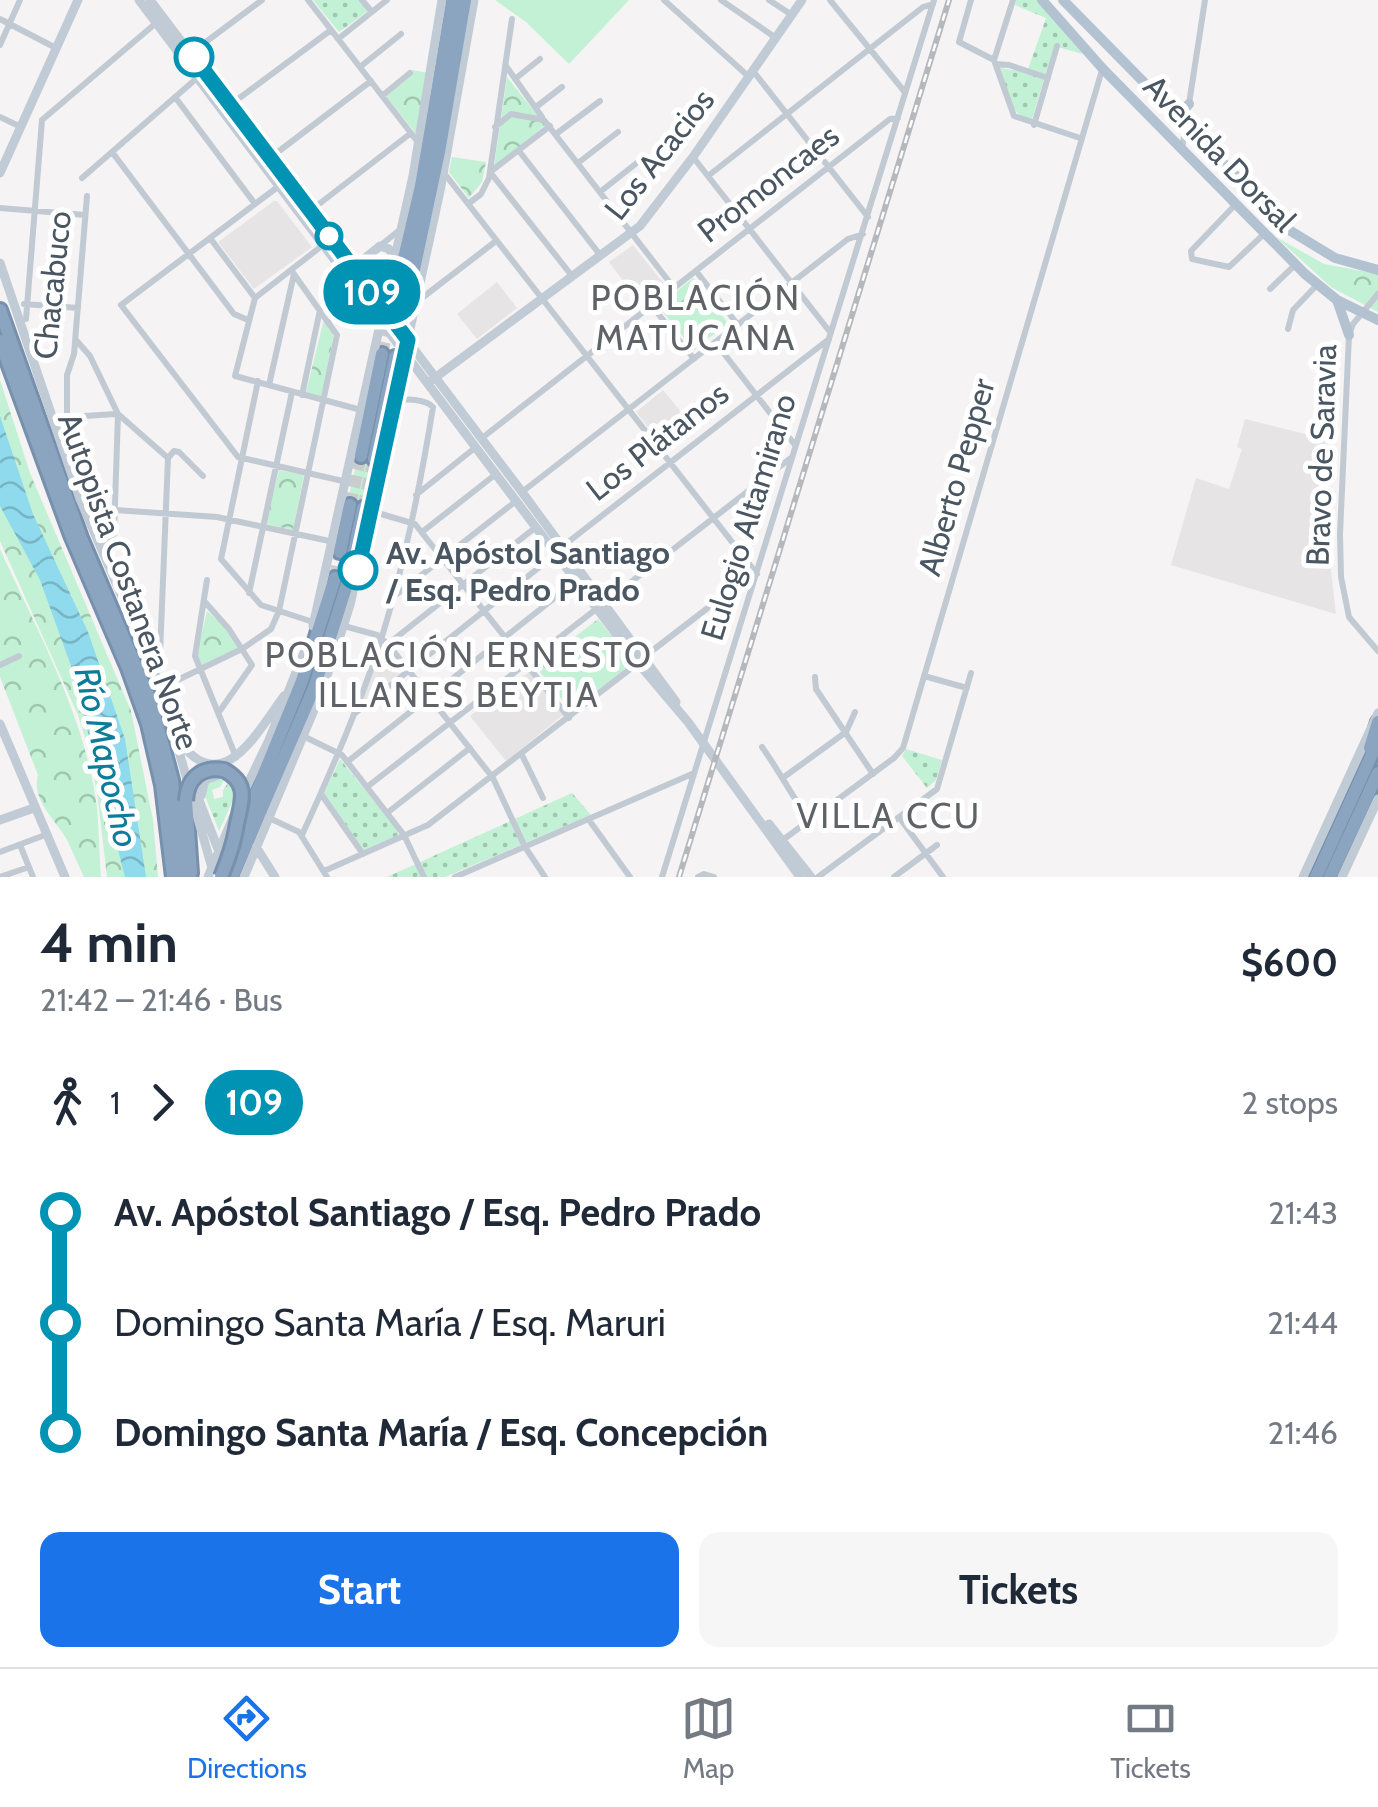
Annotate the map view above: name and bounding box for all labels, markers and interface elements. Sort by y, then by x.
unlabelled marker [175,38,213,76]
street label: Avenida Dorsal [1136,67,1305,240]
street label: Los Acacios [596,81,722,227]
street label: Promoncaes [690,116,846,250]
street label: Chacabuco [25,209,79,361]
unlabelled marker [316,223,342,249]
line badge: 109 [314,260,430,324]
text: 109 [343,271,401,314]
district label: POBLACIÓN MATUCANA [590,276,802,359]
street label: Bravo de Saravia [1298,343,1344,567]
street label: Los Plátanos [578,373,736,509]
street label: Alberto Pepper [909,373,1003,580]
street label: Eulogio Altamirano [692,389,804,645]
street label: Autopista Costanera Norte [50,407,208,755]
place label: Av. Apóstol Santiago / Esq. Pedro Prado [385,533,670,609]
marker: Av. Apóstol Santiago / Esq. Pedro Prado [339,551,377,589]
district label: POBLACIÓN ERNESTO ILLANES BEYTIA [265,633,653,716]
water label: Río Mapocho [65,663,149,851]
district label: VILLA CCU [796,794,982,837]
text: 4 min [40,909,178,976]
text: $600 [1241,939,1338,986]
text: 21:42 – 21:46 · Bus [40,980,282,1019]
icon: walk [40,1075,95,1130]
icon: forward [135,1075,190,1130]
text: 109 [225,1081,283,1124]
text: 1 [110,1083,120,1122]
text: 2 stops [1241,1083,1338,1122]
text: Av. Apóstol Santiago / Esq. Pedro Prado [114,1189,761,1236]
text: 21:43 [1268,1193,1338,1232]
text: Domingo Santa María / Esq. Maruri [114,1299,666,1346]
text: 21:44 [1267,1303,1338,1342]
text: Domingo Santa María / Esq. Concepción [114,1409,768,1456]
text: 21:46 [1267,1413,1338,1452]
button: Start [40,1532,679,1647]
button: Tickets [699,1532,1338,1647]
tab: Directions [187,1691,307,1785]
tab: Map [681,1691,736,1785]
tab: Tickets [1110,1691,1191,1785]

